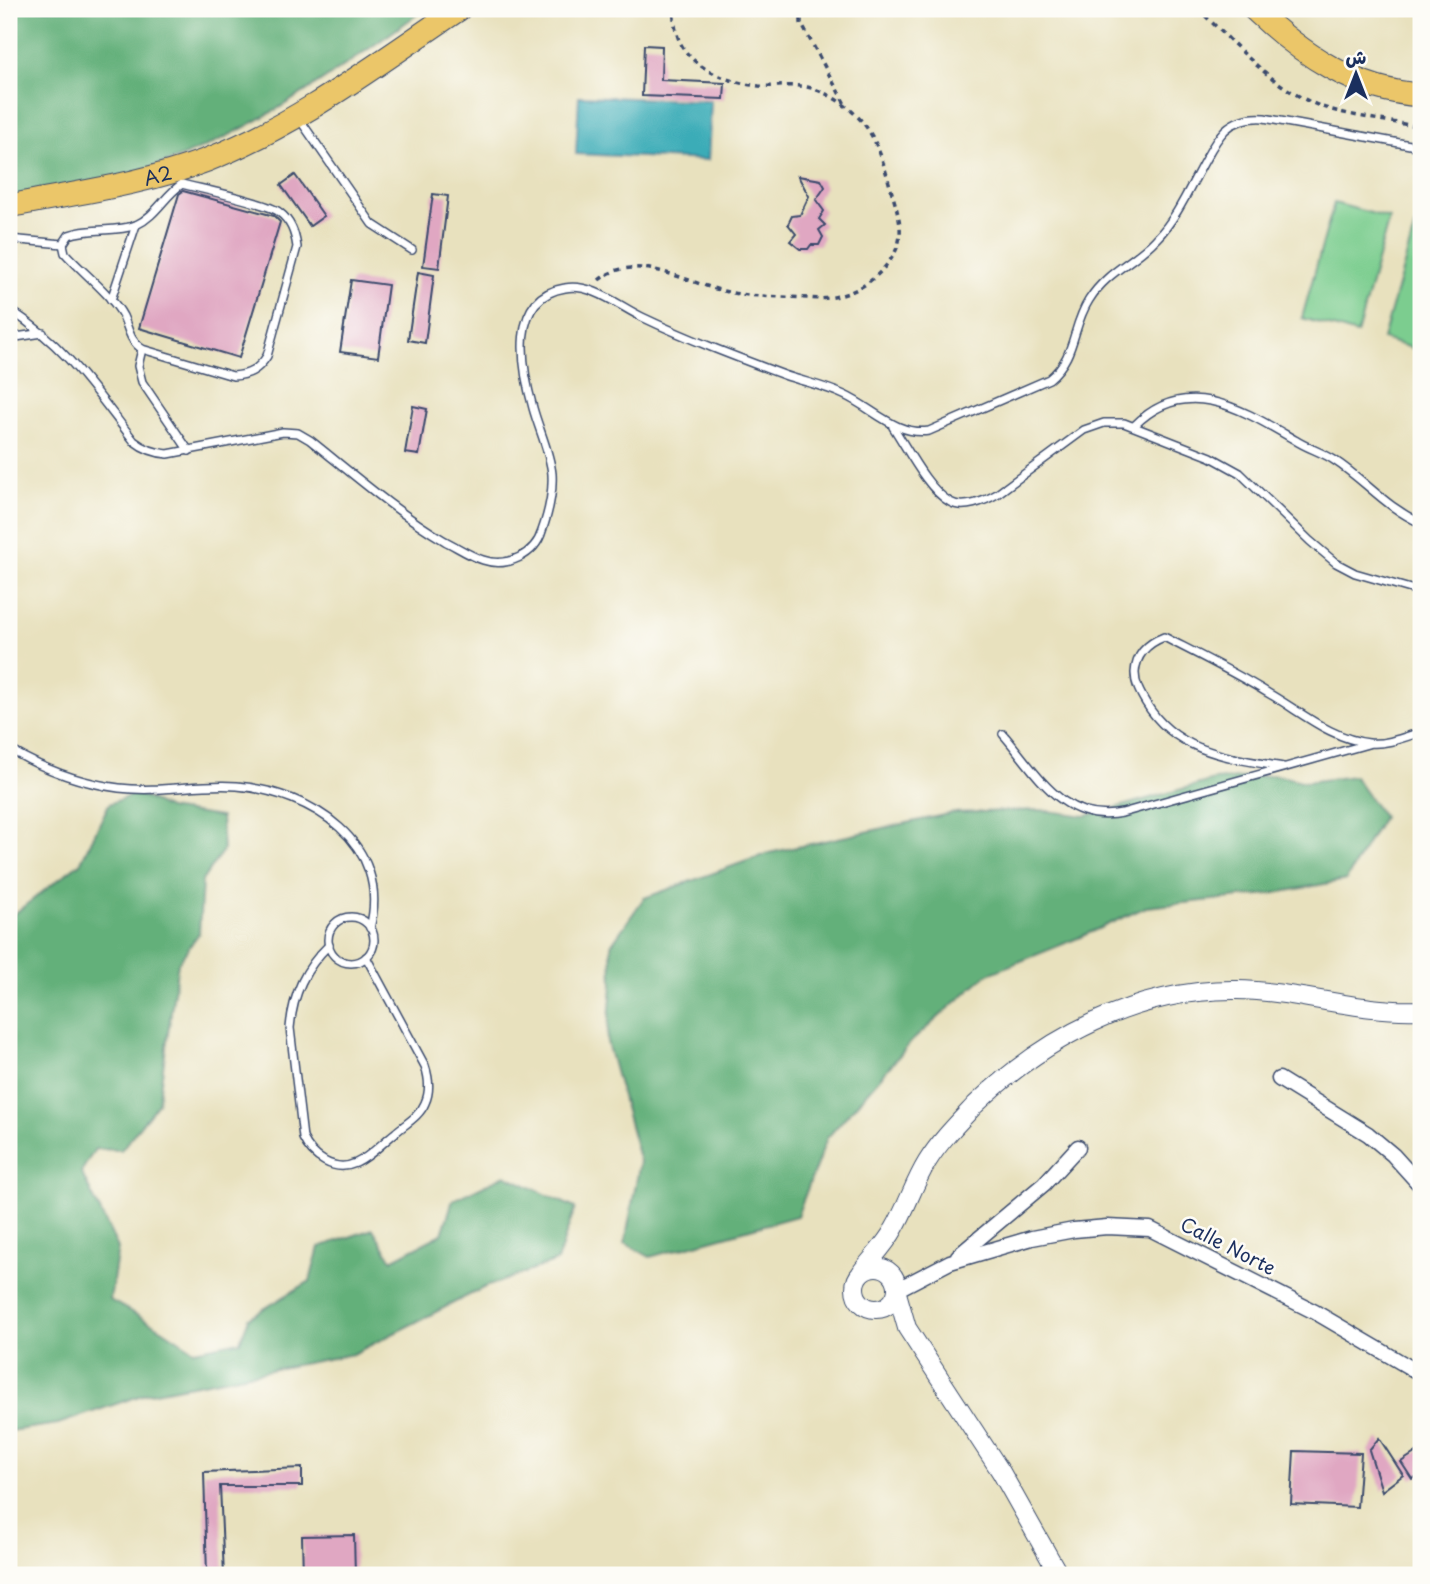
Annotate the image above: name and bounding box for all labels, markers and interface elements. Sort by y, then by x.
north arrow [1322,38,1392,108]
text: ش [1346,42,1367,70]
street label: A2 [141,158,175,192]
street label: Calle Norte [1176,1209,1281,1281]

